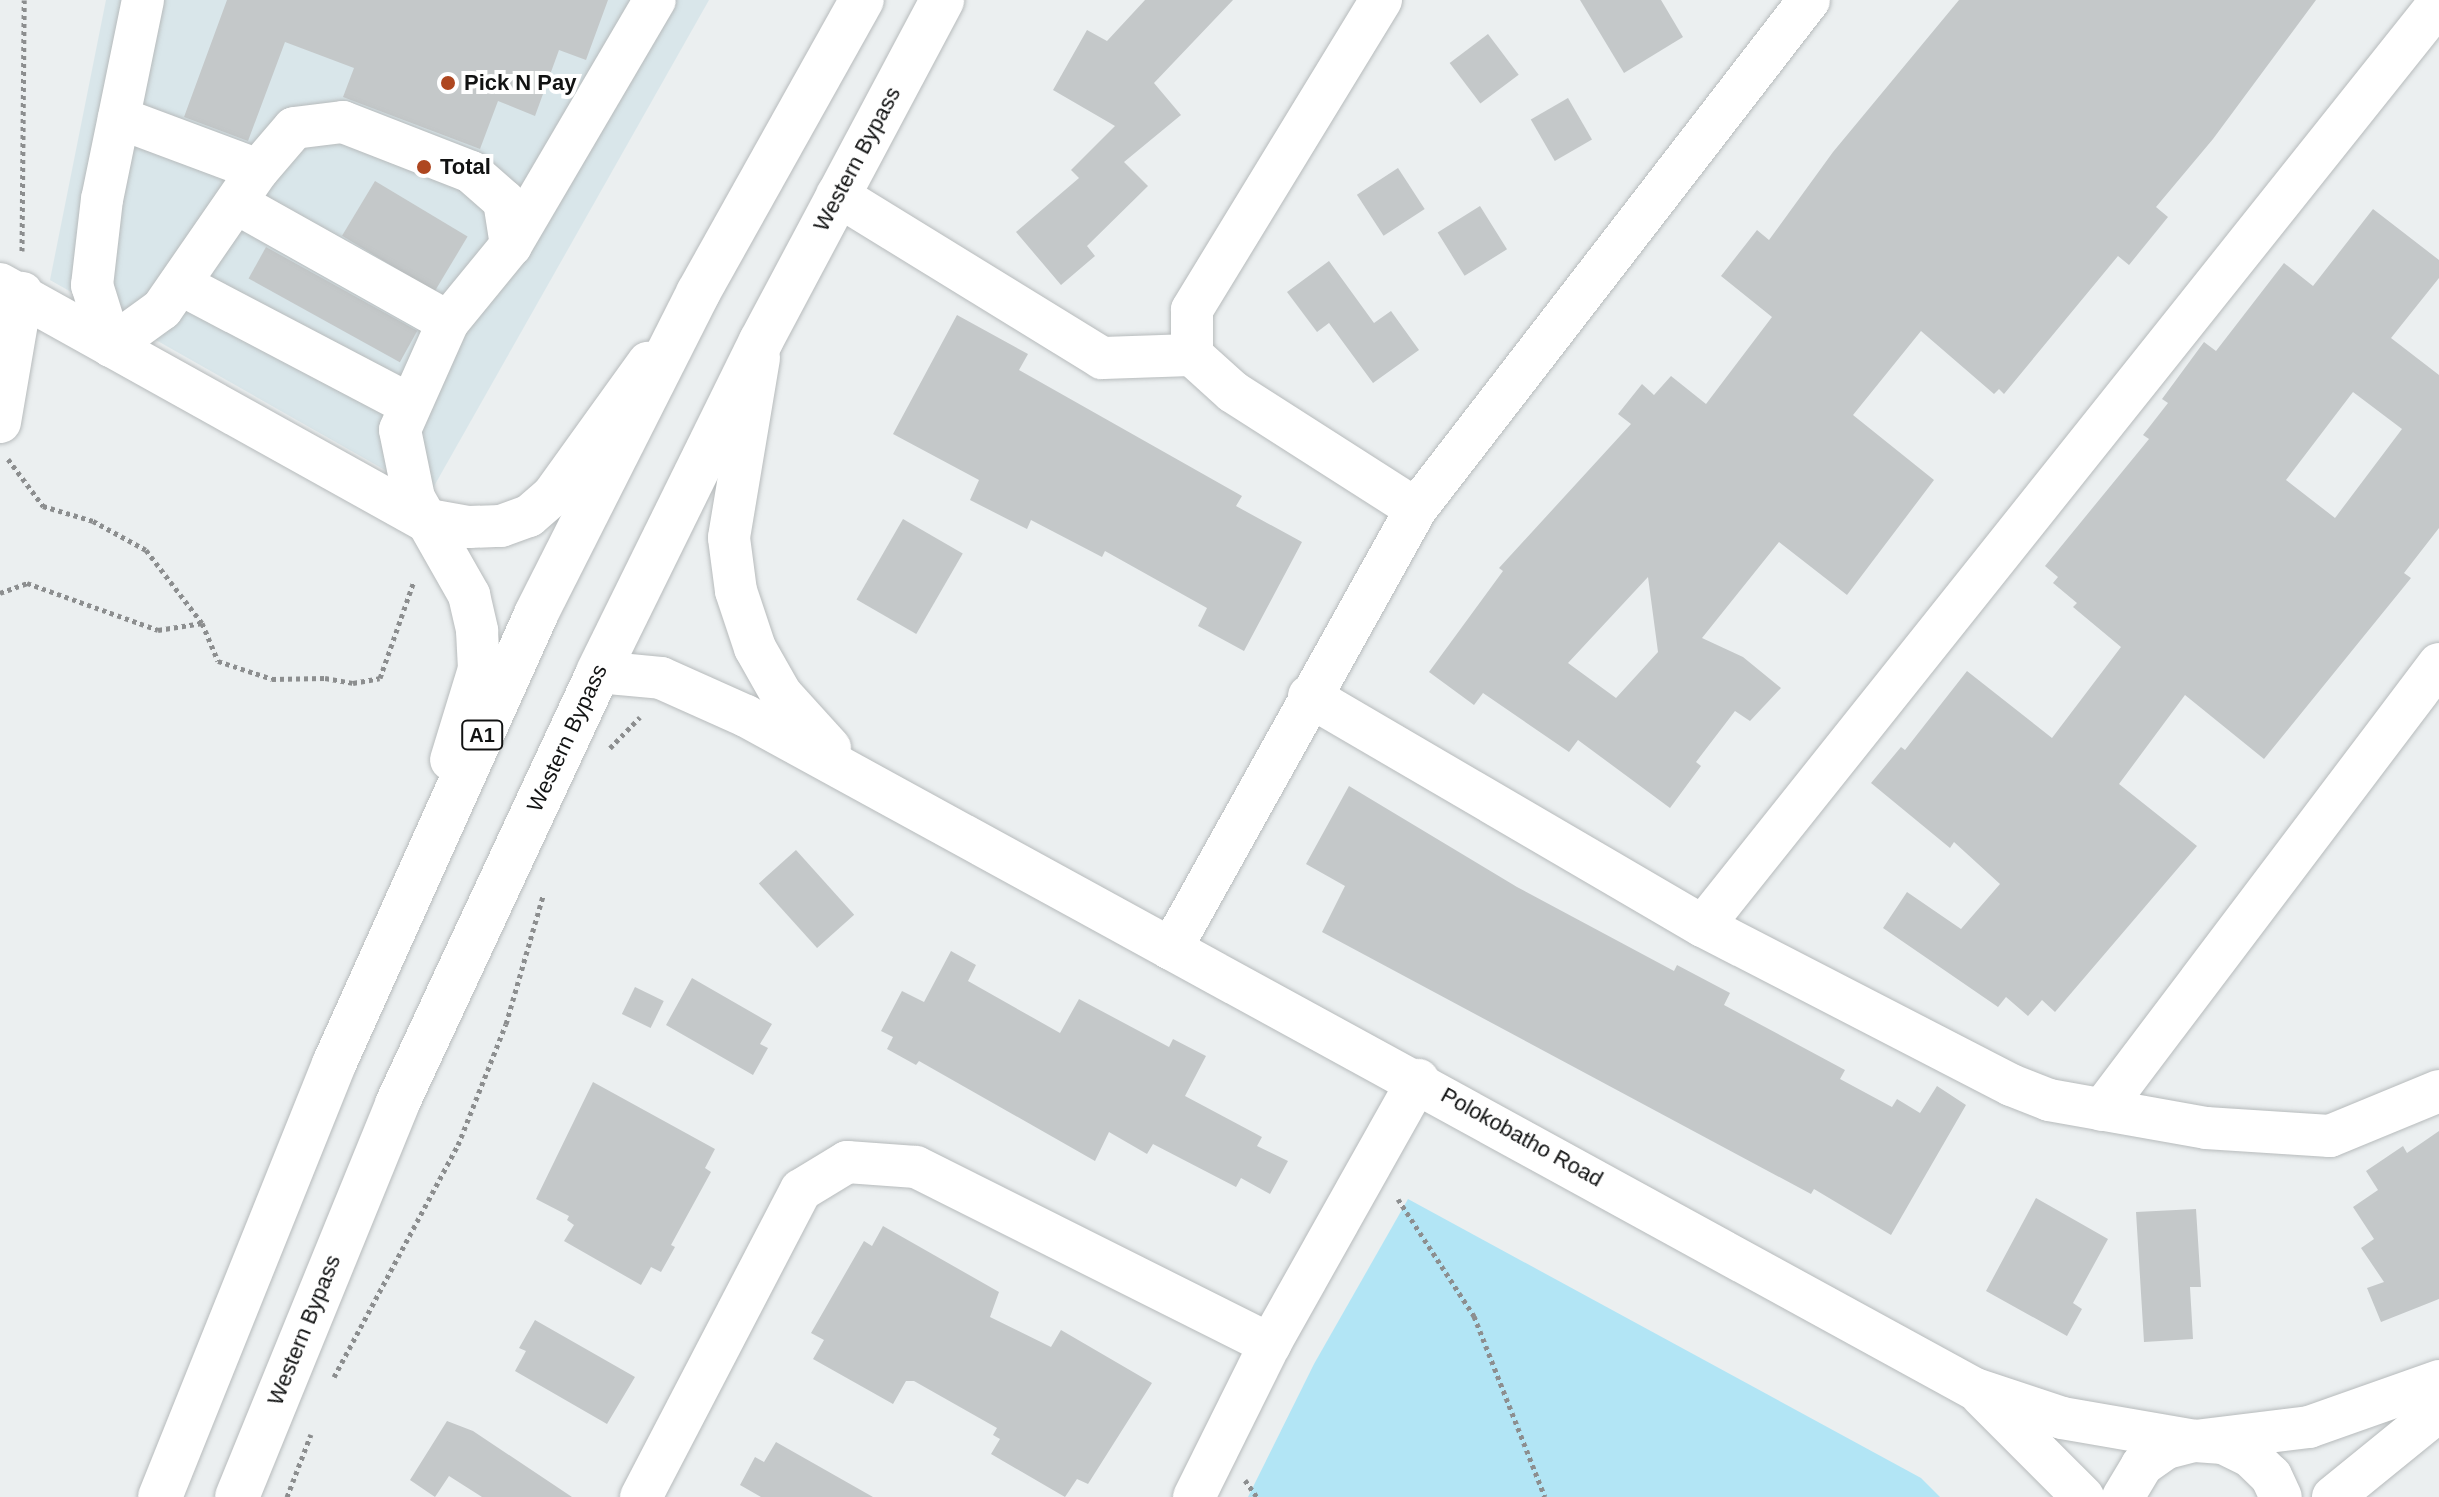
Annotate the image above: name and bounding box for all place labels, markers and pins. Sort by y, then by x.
place label: Pick N Pay [464,70,577,96]
marker: Pick N Pay [439,74,457,92]
place label: Total [440,154,491,180]
marker: Total [415,158,433,176]

